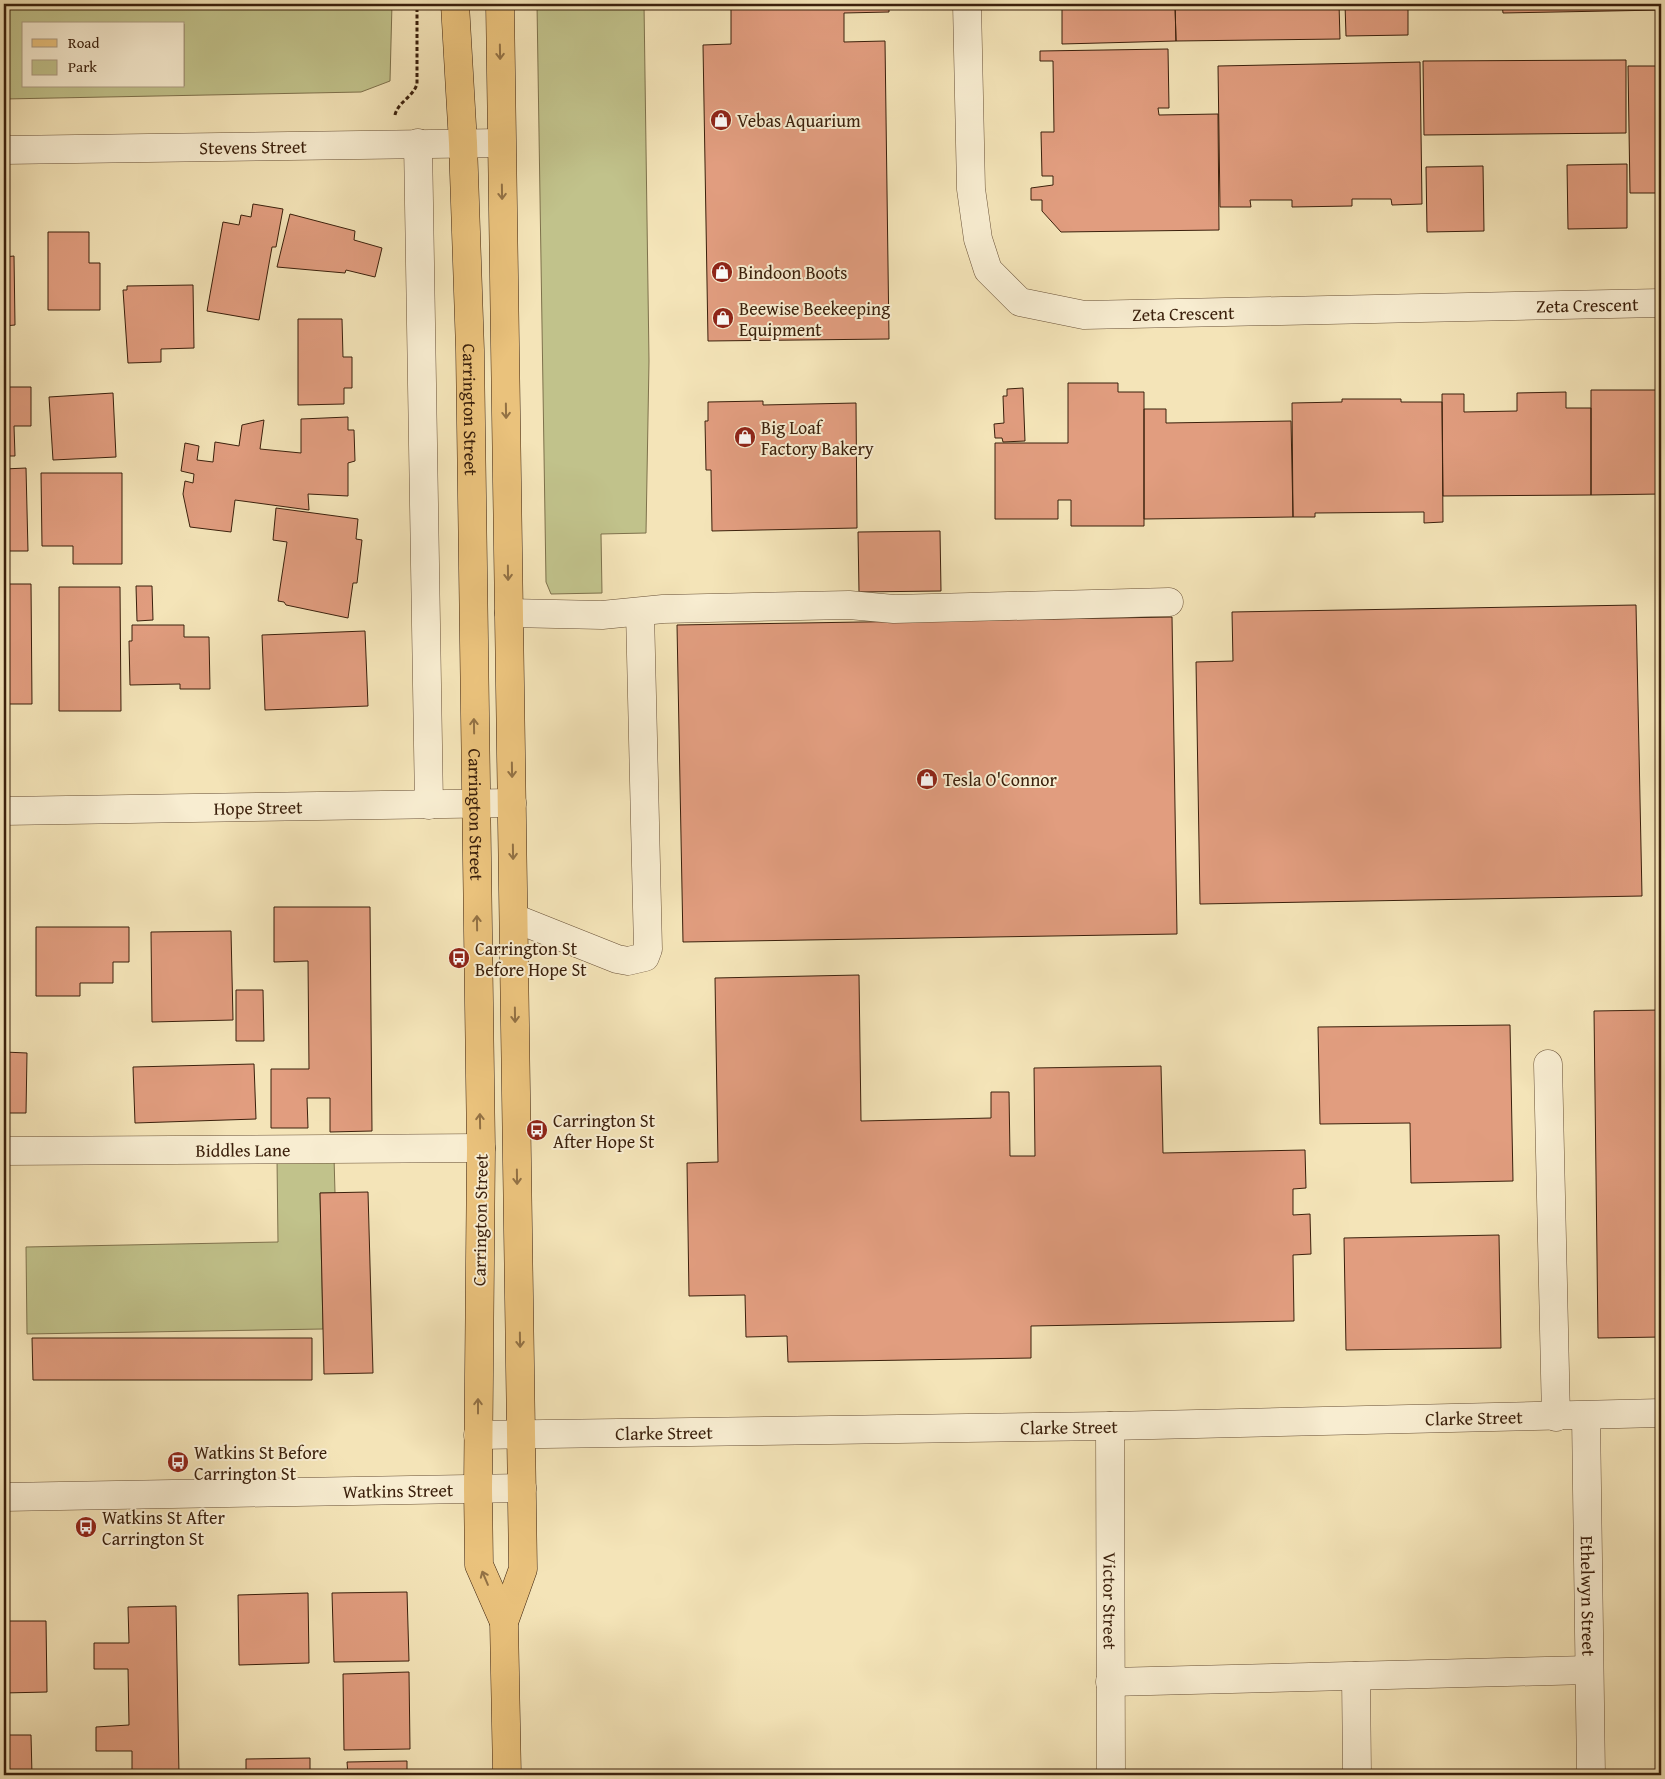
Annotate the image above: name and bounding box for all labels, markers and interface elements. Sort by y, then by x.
legend [22,22,185,88]
text: Road [68,32,99,53]
one-way arrow [495,44,505,60]
text: Park [68,56,97,77]
place label: Vebas Aquarium [737,107,861,134]
shop icon: Vebas Aquarium [709,108,733,132]
street label: Stevens Street [199,132,308,161]
one-way arrow [497,183,507,199]
place label: Bindoon Boots [738,259,848,286]
shop icon: Bindoon Boots [710,260,734,284]
street label: Zeta Crescent [1536,290,1639,319]
place label: Beewise Beekeeping Equipment [739,295,890,343]
street label: Zeta Crescent [1132,298,1235,327]
shop icon: Beewise Beekeeping Equipment [711,306,735,330]
street label: Carrington Street [456,343,485,477]
one-way arrow [501,402,510,418]
place label: Big Loaf Factory Bakery [761,414,874,462]
shop icon: Big Loaf Factory Bakery [733,425,757,449]
one-way arrow [503,564,513,581]
one-way arrow [469,718,479,734]
street label: Carrington Street [462,748,491,882]
one-way arrow [507,762,517,778]
place label: Tesla O'Connor [943,766,1057,793]
shop icon: Tesla O'Connor [915,767,939,791]
street label: Hope Street [213,793,303,821]
one-way arrow [508,844,518,860]
one-way arrow [472,915,482,932]
place label: Carrington St Before Hope St [475,935,587,983]
bus stop icon: Carrington St Before Hope St [447,946,471,970]
one-way arrow [510,1006,520,1022]
place label: Carrington St After Hope St [553,1107,656,1155]
one-way arrow [476,1113,485,1129]
bus stop icon: Carrington St After Hope St [525,1118,549,1142]
street label: Biddles Lane [195,1136,291,1163]
street label: Carrington Street [465,1153,495,1286]
one-way arrow [513,1169,522,1185]
one-way arrow [515,1331,525,1347]
one-way arrow [473,1398,483,1414]
street label: Clarke Street [1425,1403,1524,1432]
street label: Clarke Street [1020,1412,1119,1441]
street label: Clarke Street [615,1418,714,1447]
place label: Watkins St Before Carrington St [194,1439,327,1487]
bus stop icon: Watkins St Before Carrington St [166,1450,190,1474]
street label: Watkins Street [342,1476,454,1505]
place label: Watkins St After Carrington St [102,1504,225,1552]
bus stop icon: Watkins St After Carrington St [74,1515,98,1539]
street label: Ethelwyn Street [1574,1536,1603,1657]
street label: Victor Street [1097,1552,1124,1650]
one-way arrow [479,1570,488,1585]

